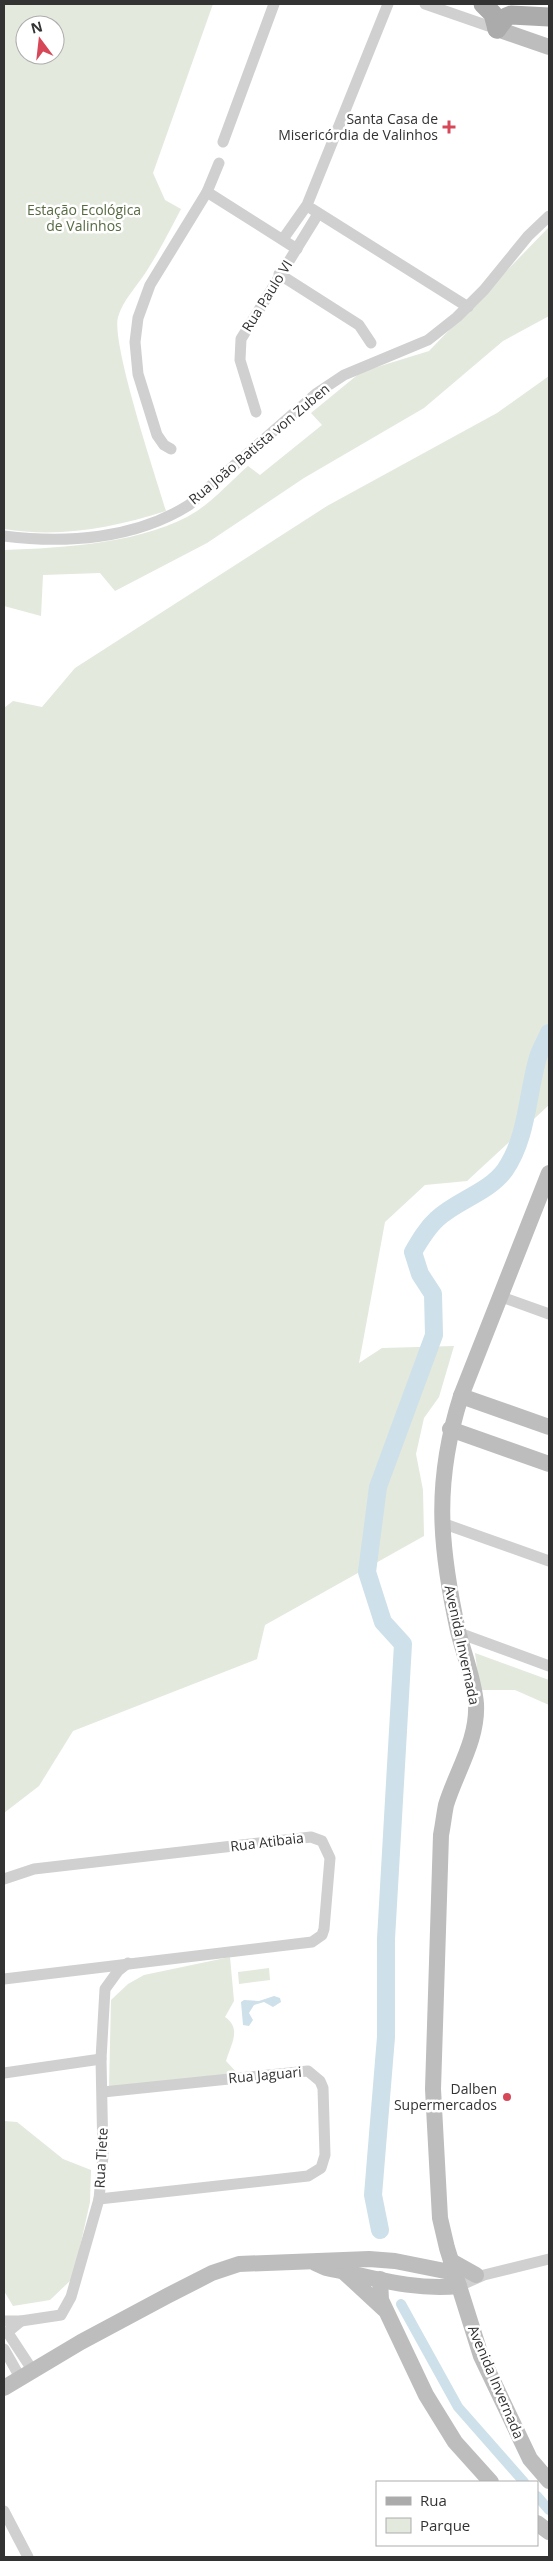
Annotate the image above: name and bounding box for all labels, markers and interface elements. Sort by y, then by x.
north arrow [15,15,65,65]
text: N [29,16,44,38]
place label: Santa Casa de Misericórdia de Valinhos [278,109,438,144]
marker: Santa Casa de Misericórdia de Valinhos [442,120,456,134]
park label: Estação Ecológica de Valinhos [27,200,141,235]
street label: Rua Paulo VI [237,256,296,335]
street label: Rua João Batista von Zuben [184,379,333,508]
street label: Avenida Invernada [441,1583,484,1706]
street label: Rua Atibaia [229,1828,305,1855]
street label: Rua Jaguari [228,2062,302,2087]
place label: Dalben Supermercados [394,2079,497,2114]
marker: Dalben Supermercados [501,2091,513,2103]
street label: Rua Tiete [89,2127,112,2189]
street label: Avenida Invernada [464,2322,529,2441]
legend [376,2481,538,2546]
text: Rua [420,2490,447,2510]
text: Parque [420,2515,470,2535]

